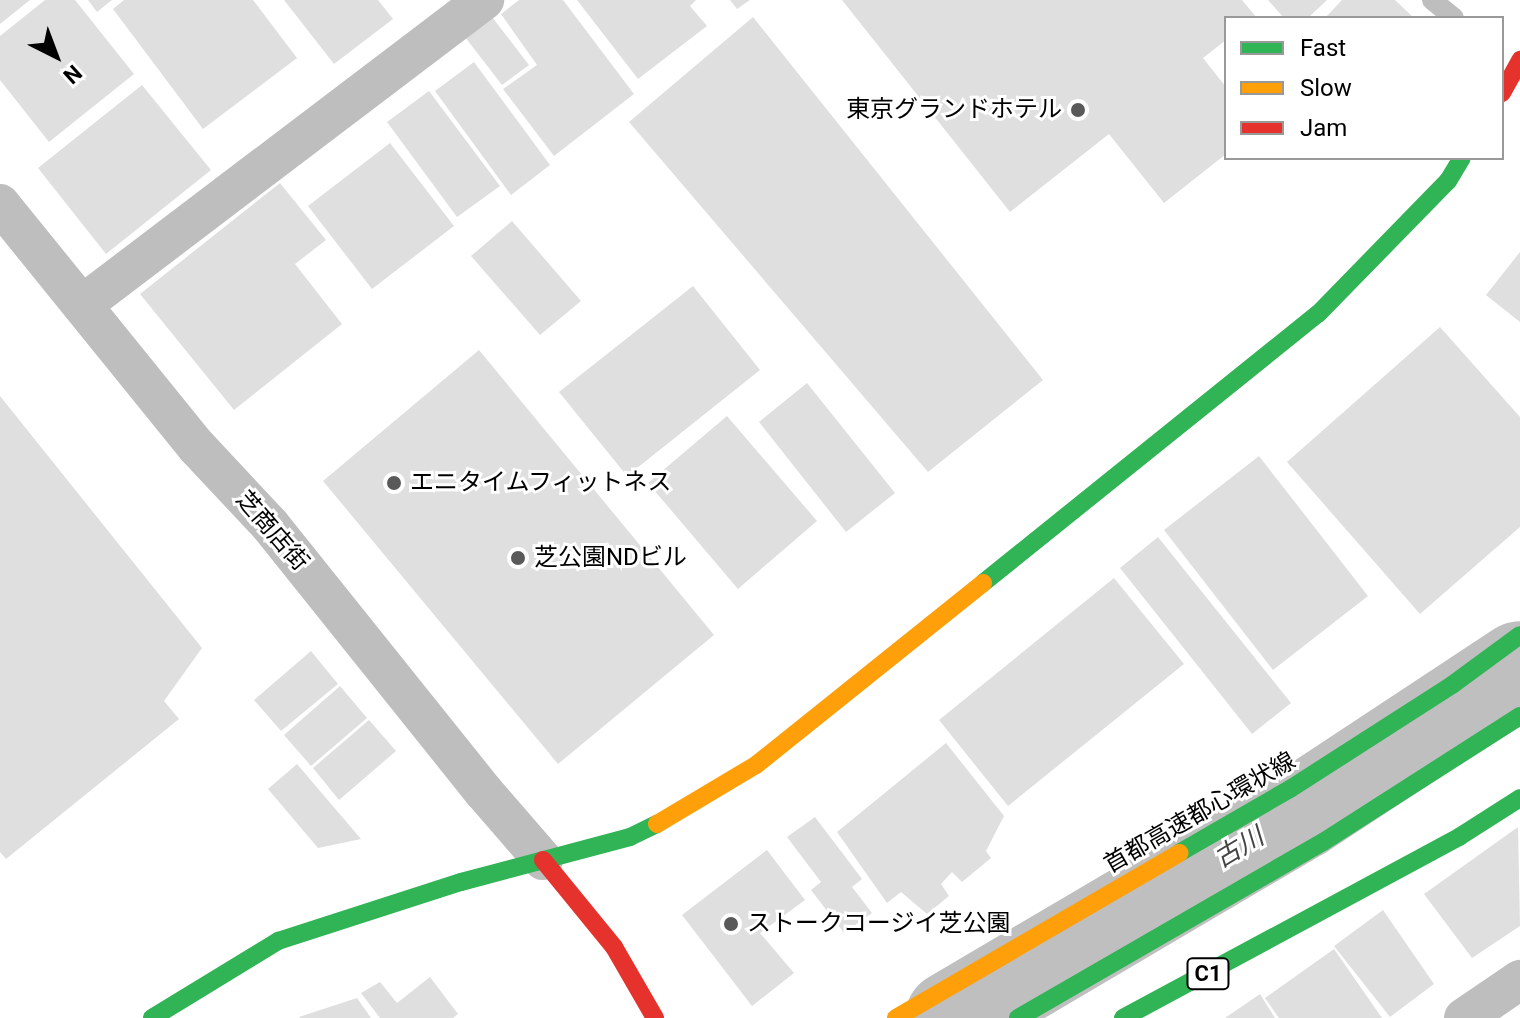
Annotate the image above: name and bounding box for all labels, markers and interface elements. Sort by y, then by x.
north arrow [16,16,96,96]
legend [1224,16,1504,160]
text: Fast [1300,34,1346,62]
text: N [58,60,87,89]
text: Slow [1300,74,1352,102]
place label: 東京グランドホテル [846,96,1062,124]
marker: 東京グランドホテル [1069,101,1087,119]
text: Jam [1300,114,1347,142]
place label: エニタイムフィットネス [410,469,674,497]
marker: エニタイムフィットネス [385,474,403,492]
street label: 芝商店街 [230,485,314,577]
place label: 芝公園NDビル [534,544,687,572]
marker: 芝公園NDビル [509,549,527,567]
street label: 首都高速都心環状線 [1099,747,1301,879]
water label: 古川 [1209,821,1269,875]
place label: ストークコージイ芝公園 [747,910,1011,938]
marker: ストークコージイ芝公園 [722,915,740,933]
road number: C1 [1186,956,1230,992]

